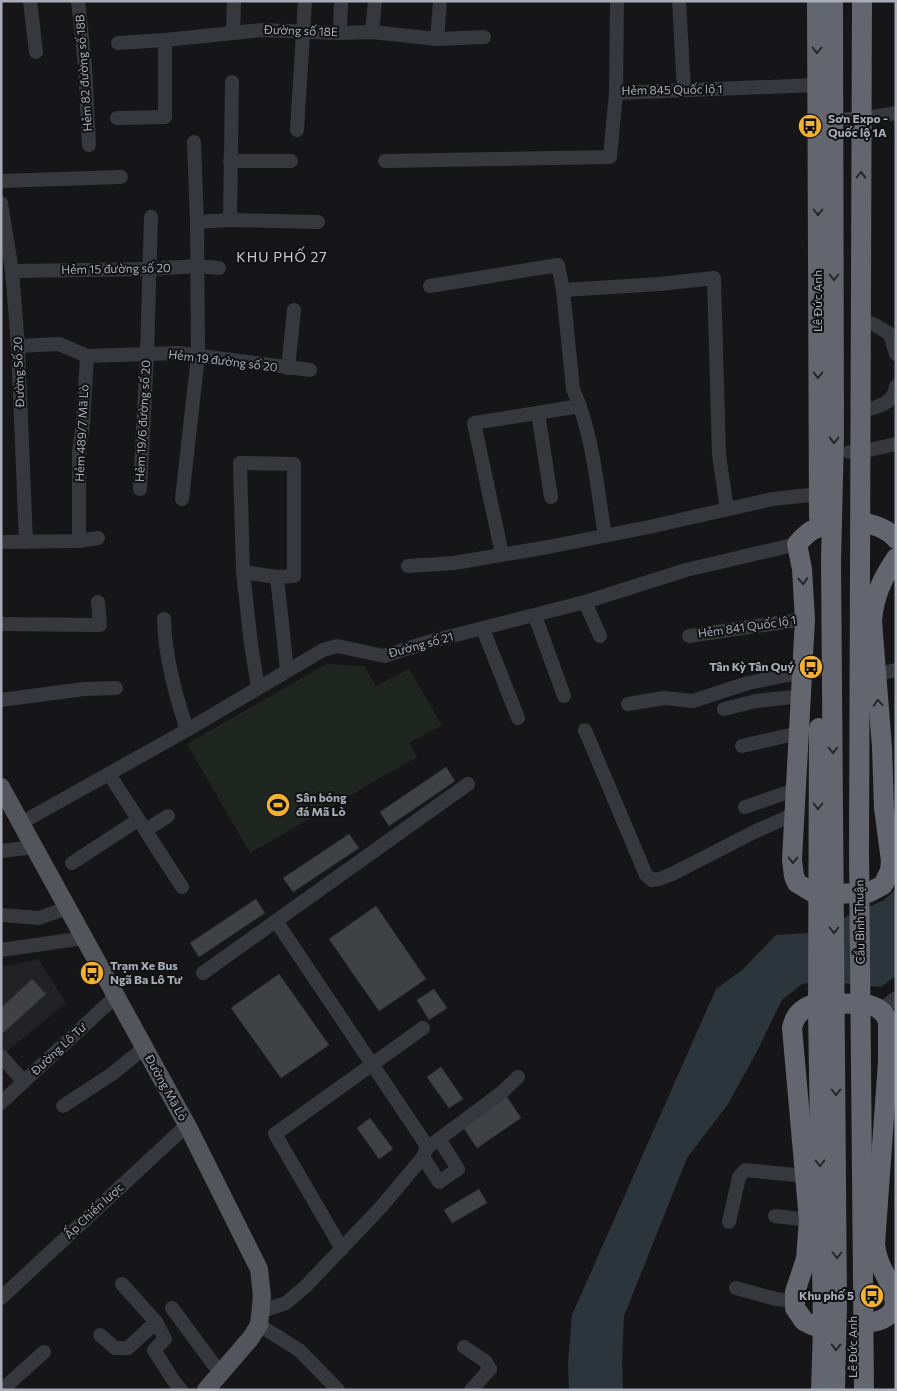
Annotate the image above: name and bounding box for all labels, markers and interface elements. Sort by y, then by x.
street label: Hẻm 82 đường số 18B [72,14,94,132]
street label: Đường số 18E [263,22,338,38]
one-way arrow [812,46,822,54]
street label: Hẻm 845 Quốc lộ 1 [621,81,723,97]
place label: Sơn Expo - Quốc lộ 1A [828,111,888,140]
bus stop icon: Sơn Expo - Quốc lộ 1A [797,113,823,139]
one-way arrow [856,171,866,179]
one-way arrow [813,209,823,217]
district label: KHU PHỐ 27 [236,246,328,265]
street label: Hẻm 15 đường số 20 [61,260,171,276]
street label: Lê Đức Anh [810,270,824,332]
one-way arrow [829,274,839,282]
street label: Đường Số 20 [10,336,26,409]
street label: Hẻm 19 đường số 20 [168,346,279,374]
street label: Hẻm 19/6 đường số 20 [132,359,152,482]
one-way arrow [813,372,823,379]
street label: Hẻm 489/7 Mã Lò [71,384,91,482]
one-way arrow [829,436,839,444]
one-way arrow [798,578,809,586]
street label: Hẻm 841 Quốc lộ 1 [697,612,797,640]
street label: Đường số 21 [386,629,455,660]
bus stop icon: Tân Kỳ Tân Quý [798,654,824,680]
place label: Tân Kỳ Tân Quý [709,659,794,673]
one-way arrow [873,698,884,706]
one-way arrow [828,746,838,754]
place label: Sân bóng đá Mã Lò [296,790,347,818]
sports icon: Sân bóng đá Mã Lò [265,792,291,818]
one-way arrow [813,802,824,810]
one-way arrow [788,856,798,864]
street label: Cầu Bình Thuận [851,880,867,964]
one-way arrow [829,926,839,934]
place label: Trạm Xe Bus Ngã Ba Lô Tư [110,958,183,986]
bus stop icon: Trạm Xe Bus Ngã Ba Lô Tư [79,960,105,986]
street label: Đường Lô Tư [27,1019,89,1078]
street label: Đường Mã Lò [142,1051,191,1123]
one-way arrow [831,1089,841,1097]
one-way arrow [815,1159,825,1167]
street label: Ấp Chiến lược [60,1179,126,1241]
one-way arrow [832,1252,842,1259]
bus stop icon: Khu phố 5 [859,1283,885,1309]
place label: Khu phố 5 [799,1288,854,1302]
street label: Lê Đức Anh [845,1316,859,1378]
one-way arrow [831,1344,842,1352]

